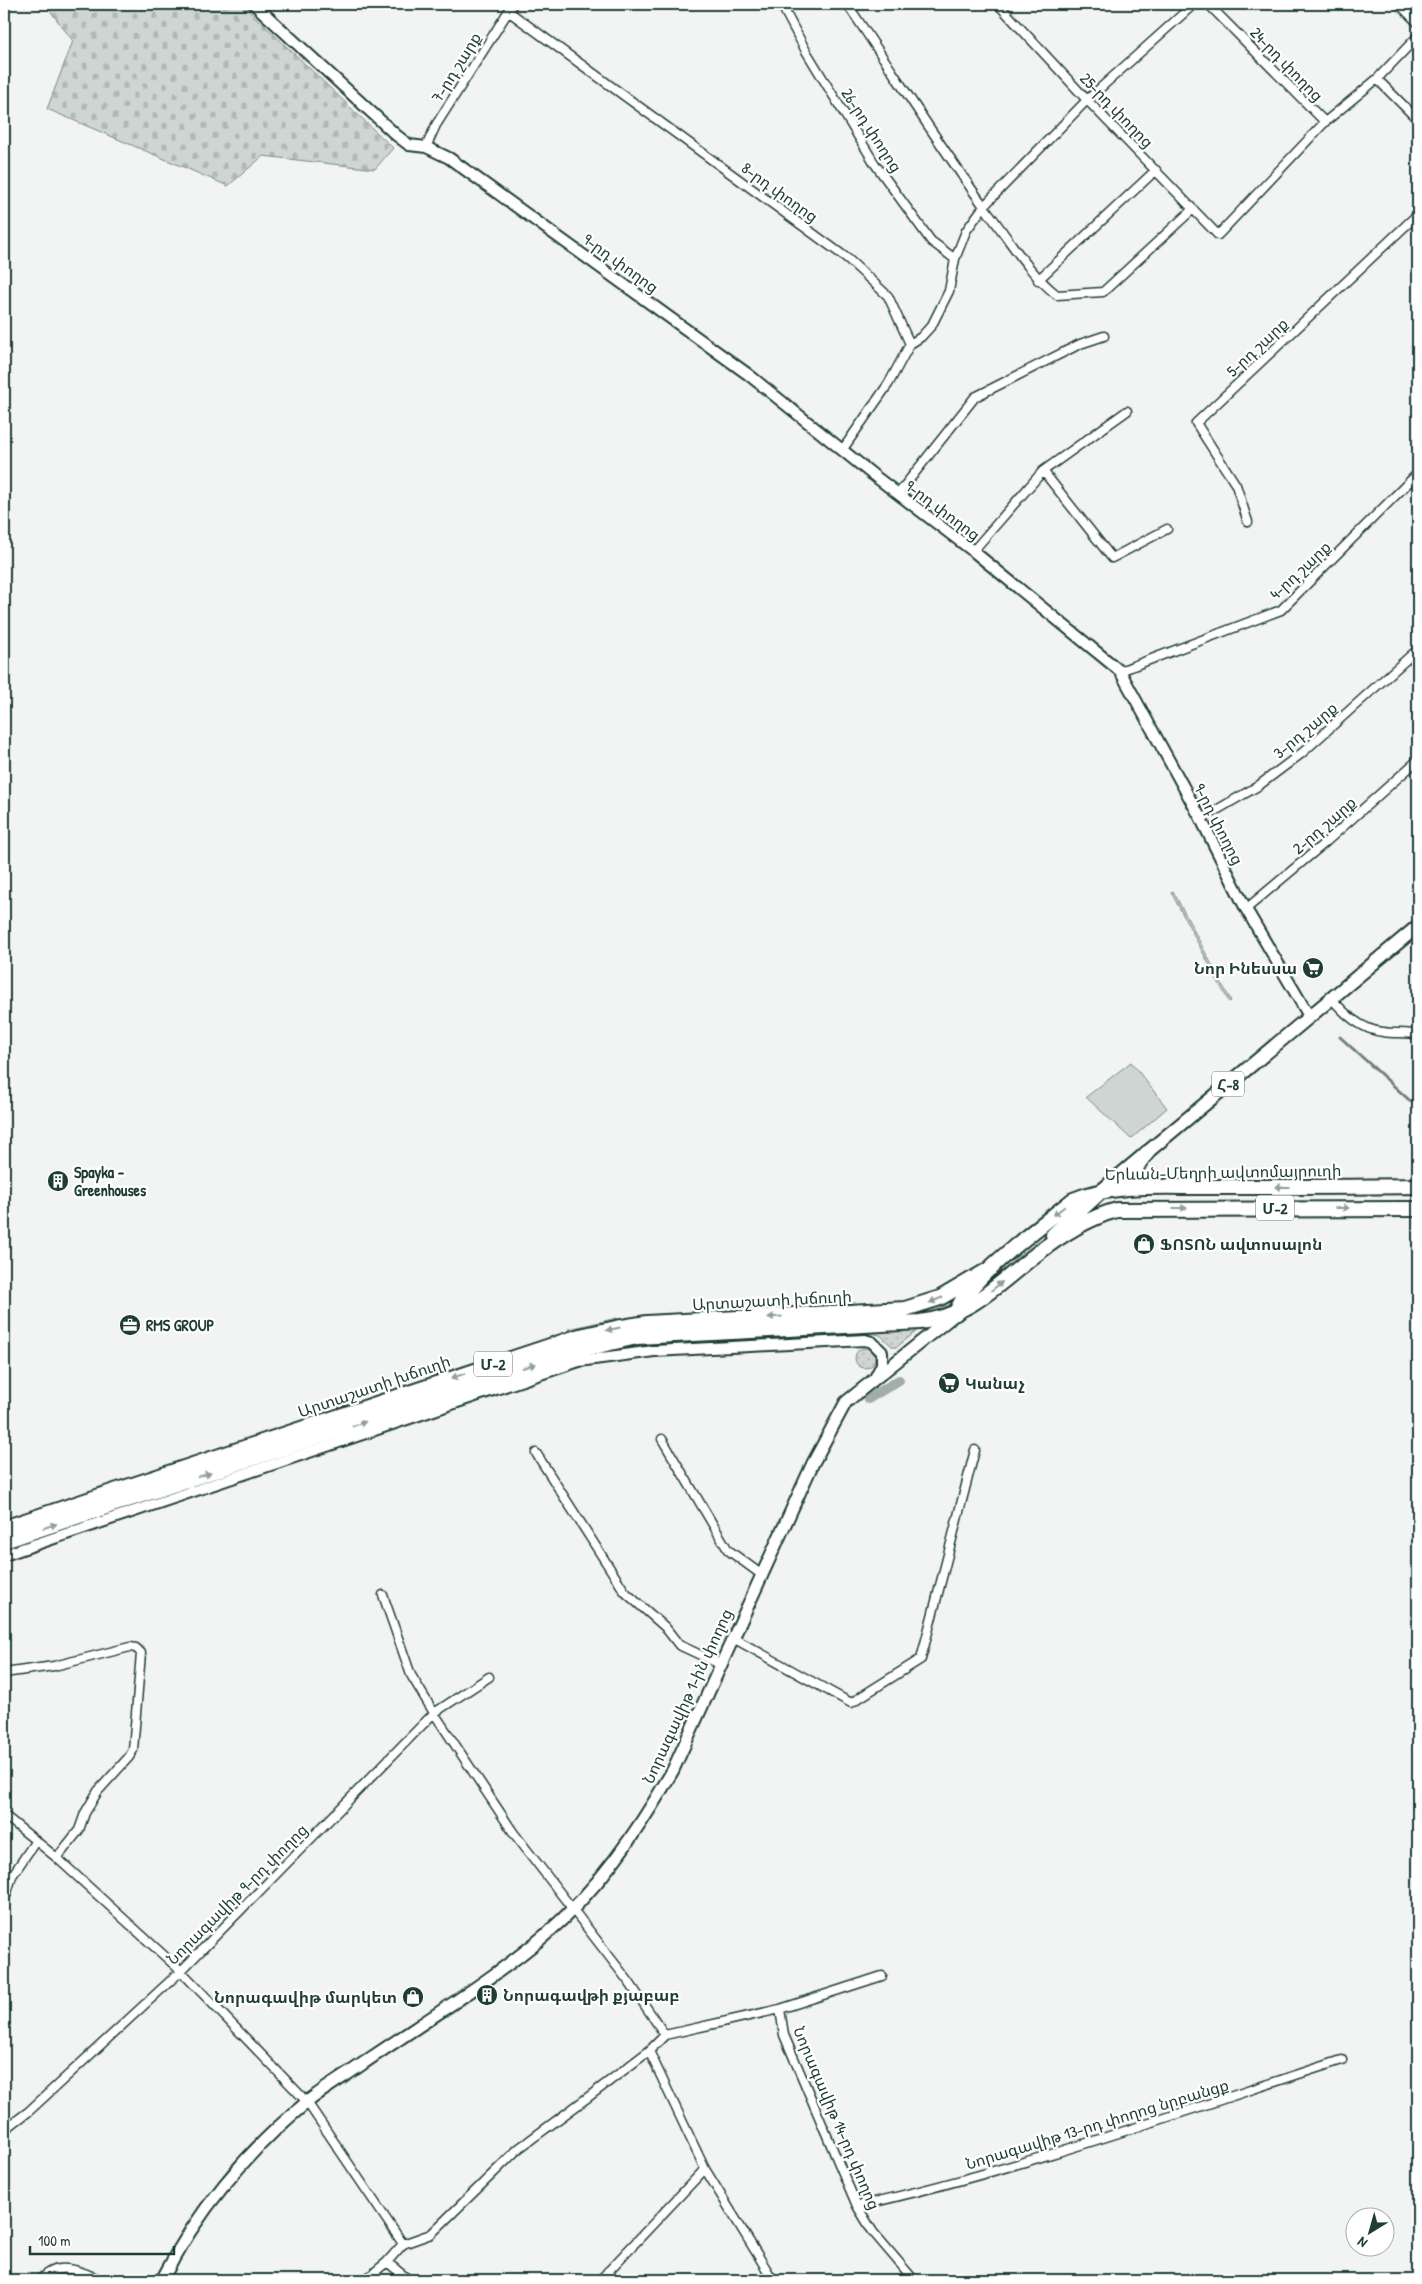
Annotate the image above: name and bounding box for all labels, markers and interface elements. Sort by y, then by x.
street label: 24-րդ փողոց [1246,22,1328,106]
street label: 7-րդ շարք [426,28,486,106]
street label: 25-րդ փողոց [1075,67,1159,153]
street label: 26-րդ փողոց [836,84,908,176]
street label: 8-րդ փողոց [737,157,823,227]
street label: 9-րդ փողոց [579,228,663,298]
street label: 5-րդ շարք [1221,313,1293,381]
street label: 9-րդ փողոց [901,475,985,545]
street label: 4-րդ շարք [1265,536,1335,604]
street label: 3-րդ շարք [1268,697,1342,763]
street label: 9-րդ փողոց [1189,780,1249,868]
street label: 2-րդ շարք [1287,791,1361,859]
supermarket icon: Նոր Ինեսսա [1301,956,1325,980]
place label: Նոր Ինեսսա [1194,957,1297,979]
road number: Հ-8 [1212,1072,1244,1096]
street label: Երևան-Մեղրի ավտոմայրուղի [1104,1159,1342,1185]
place label: Spayka - Greenhouses [74,1161,147,1201]
building icon: Spayka - Greenhouses [46,1169,70,1193]
one-way arrow [1274,1183,1290,1191]
road number: Մ-2 [1256,1196,1294,1220]
one-way arrow [1172,1204,1188,1212]
one-way arrow [1335,1204,1351,1212]
one-way arrow [1053,1206,1066,1217]
shop icon: ՖՈՏՈՆ ավտոսալոն [1132,1232,1156,1256]
place label: ՖՈՏՈՆ ավտոսալոն [1160,1233,1322,1255]
one-way arrow [990,1281,1003,1292]
street label: Արտաշատի խճուղի [692,1285,852,1315]
one-way arrow [929,1296,943,1304]
office icon: RMS GROUP [118,1313,142,1337]
one-way arrow [767,1313,783,1321]
place label: RMS GROUP [146,1314,214,1336]
one-way arrow [605,1325,621,1333]
street label: Արտաշատի խճուղի [295,1350,453,1422]
road number: Մ-2 [474,1352,512,1376]
one-way arrow [522,1361,537,1369]
supermarket icon: Կանաչ [937,1371,961,1395]
one-way arrow [450,1372,465,1380]
place label: Կանաչ [965,1372,1025,1394]
one-way arrow [351,1419,366,1427]
one-way arrow [197,1471,212,1478]
one-way arrow [43,1522,58,1530]
street label: Նորագավիթ 1-ին փողոց [637,1605,737,1787]
street label: Նորագավիթ 9-րդ փողոց [162,1819,312,1969]
building icon: Նորագավթի քյաբաբ [475,1983,499,2007]
place label: Նորագավթի քյաբաբ [503,1984,680,2006]
shop icon: Նորագավիթ մարկետ [401,1985,425,2009]
place label: Նորագավիթ մարկետ [214,1986,397,2008]
street label: Նորագավիթ 14-րդ փողոց [788,2023,886,2213]
street label: Նորագավիթ 13-րդ փողոց նրբանցք [963,2073,1231,2175]
north arrow [1344,2206,1394,2256]
scale bar [30,2224,174,2256]
text: 100 m [38,2230,71,2251]
text: N [1353,2233,1371,2253]

